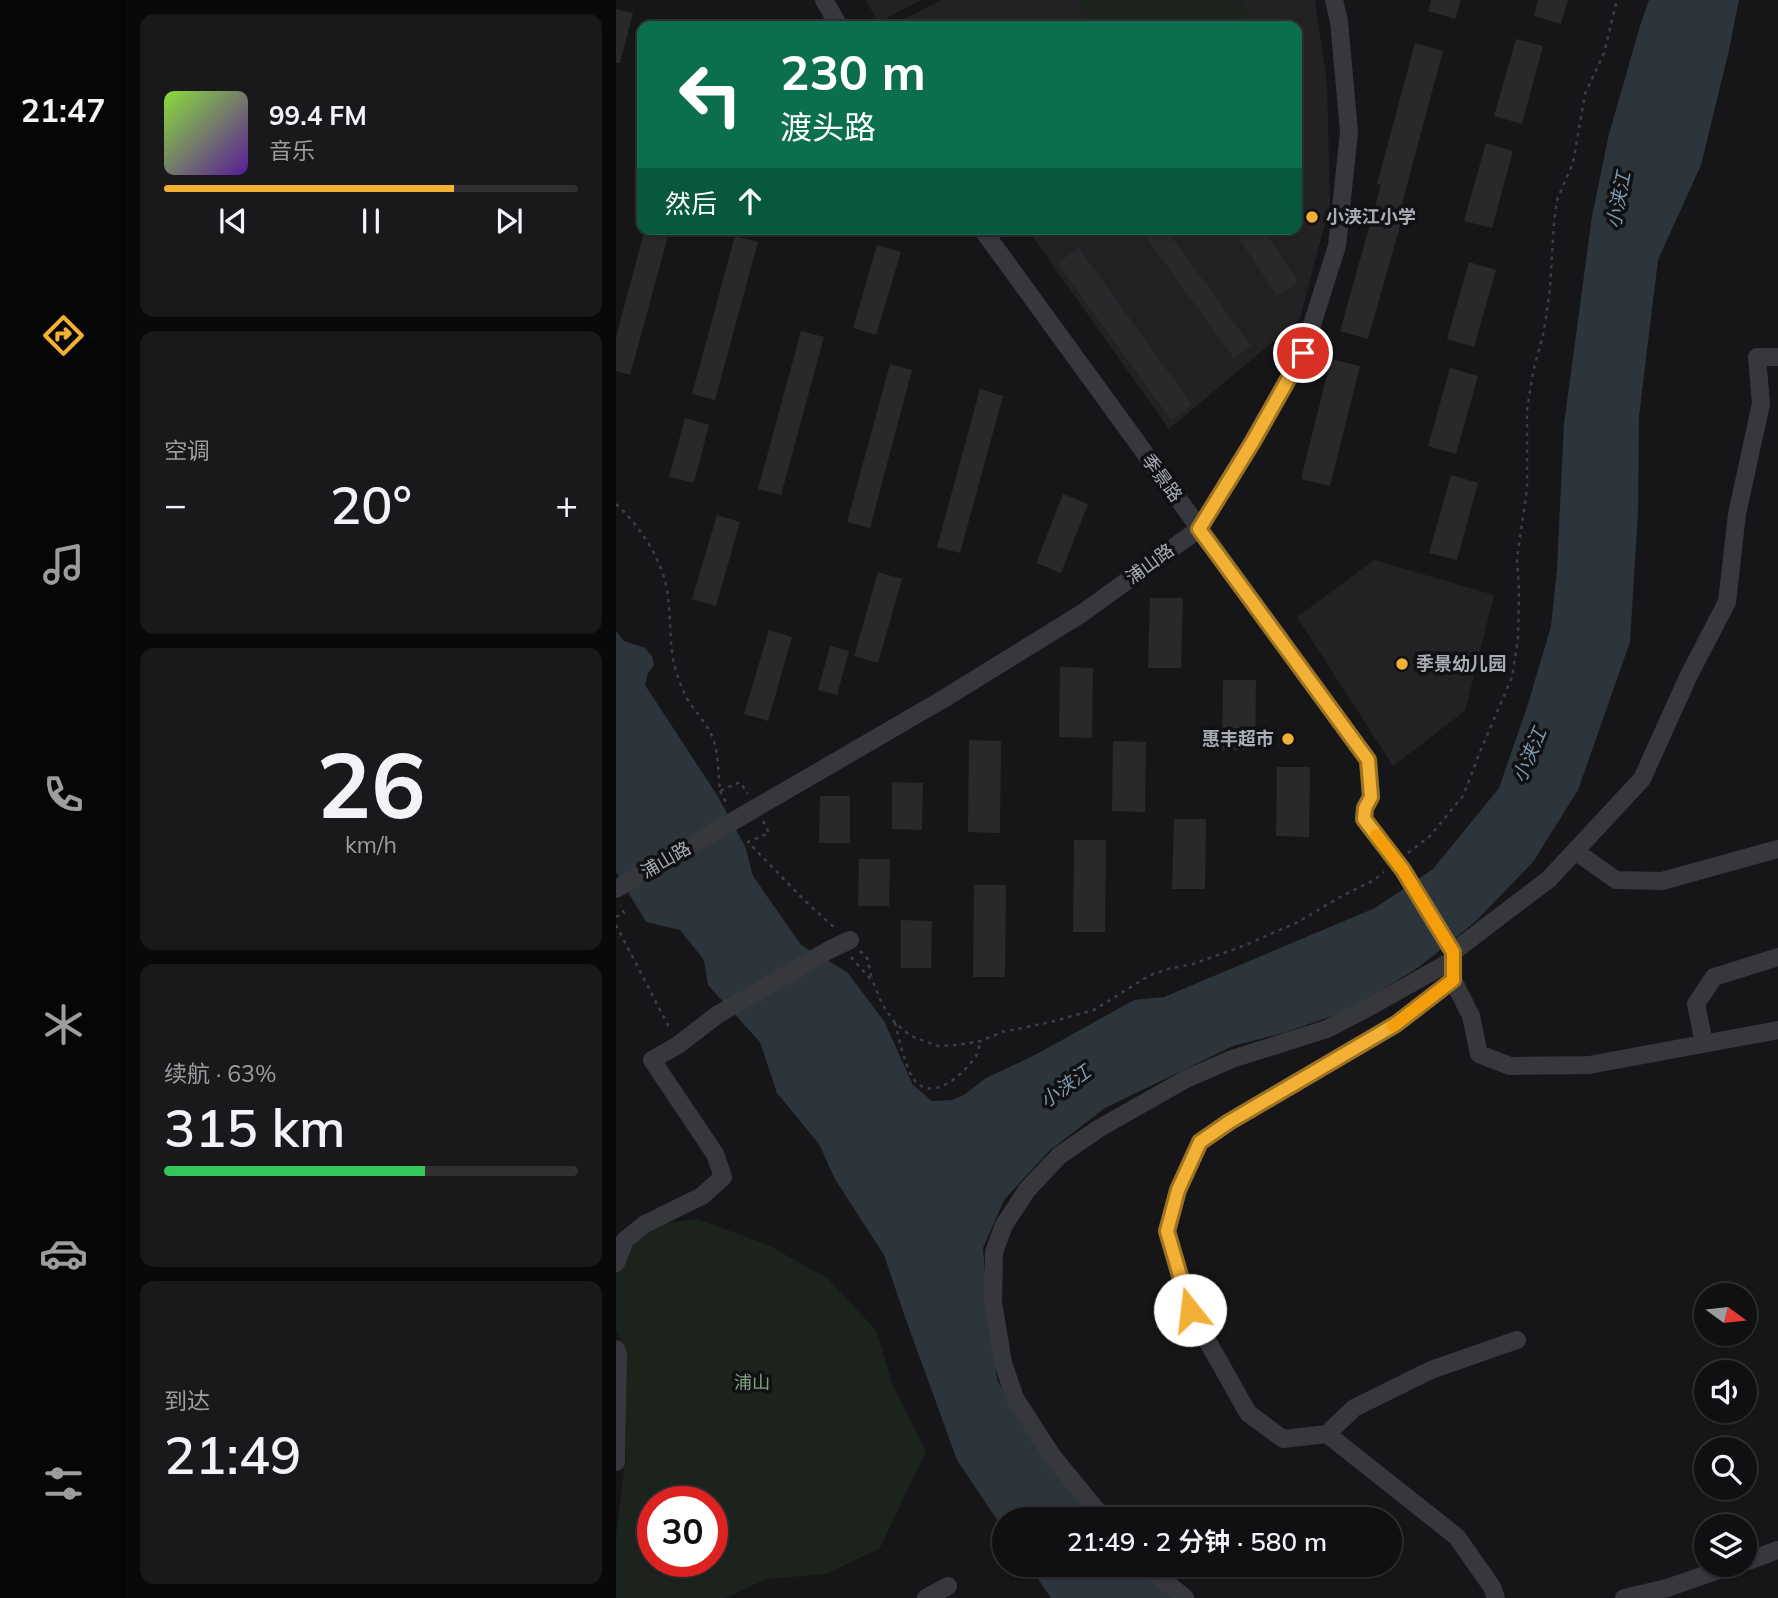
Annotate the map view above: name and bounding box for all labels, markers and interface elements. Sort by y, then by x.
text: 230 m [780,41,926,102]
icon: left [665,49,756,140]
text: 21:47 [21,90,105,130]
text: 99.4 FM [269,99,367,132]
text: 渡头路 [780,107,876,147]
text: 音乐 [269,136,315,165]
water label: 小浃江 [1601,168,1636,230]
icon: ahead [731,182,769,220]
text: 然后 [665,187,717,220]
icon: previous [214,202,252,240]
icon: pause [352,202,390,240]
icon: next [490,202,528,240]
place label: 小浃江小学 [1326,205,1416,228]
marker: 小浃江小学 [1304,209,1320,225]
icon: directions [39,311,88,360]
pin [1273,323,1333,383]
icon: arrive [1284,334,1322,372]
text: 空调 [164,436,210,465]
street label: 季景路 [1137,449,1188,506]
text: 20° [330,472,412,537]
text: − [164,480,187,528]
text: + [555,480,578,528]
street label: 浦山路 [1121,538,1178,589]
icon: music [39,540,88,589]
place label: 季景幼儿园 [1416,652,1506,675]
marker: 季景幼儿园 [1394,656,1410,672]
water label: 小浃江 [1507,722,1552,786]
text: 26 [316,727,426,841]
place label: 惠丰超市 [1202,727,1274,750]
marker: 惠丰超市 [1280,731,1296,747]
icon: phone [39,770,88,819]
text: km/h [345,830,397,859]
street label: 浦山路 [637,836,695,883]
icon: climate [39,1000,88,1049]
water label: 小浃江 [1035,1058,1097,1112]
text: 续航 · 63% [164,1059,276,1088]
text: 315 km [164,1095,345,1160]
icon: car [39,1229,88,1278]
position arrow [1153,1273,1227,1347]
north arrow [1694,1283,1757,1346]
map controls [1694,1283,1757,1577]
button: sound [1694,1360,1757,1423]
park label: 浦山 [734,1371,770,1394]
text: 到达 [164,1386,210,1415]
text: 21:49 [164,1422,301,1487]
button: search [1694,1437,1757,1500]
icon: filters [39,1459,88,1508]
speed limit sign: 30 [637,1486,728,1577]
button: layers [1694,1514,1757,1577]
text: 21:49 · 2 分钟 · 580 m [1067,1525,1327,1558]

